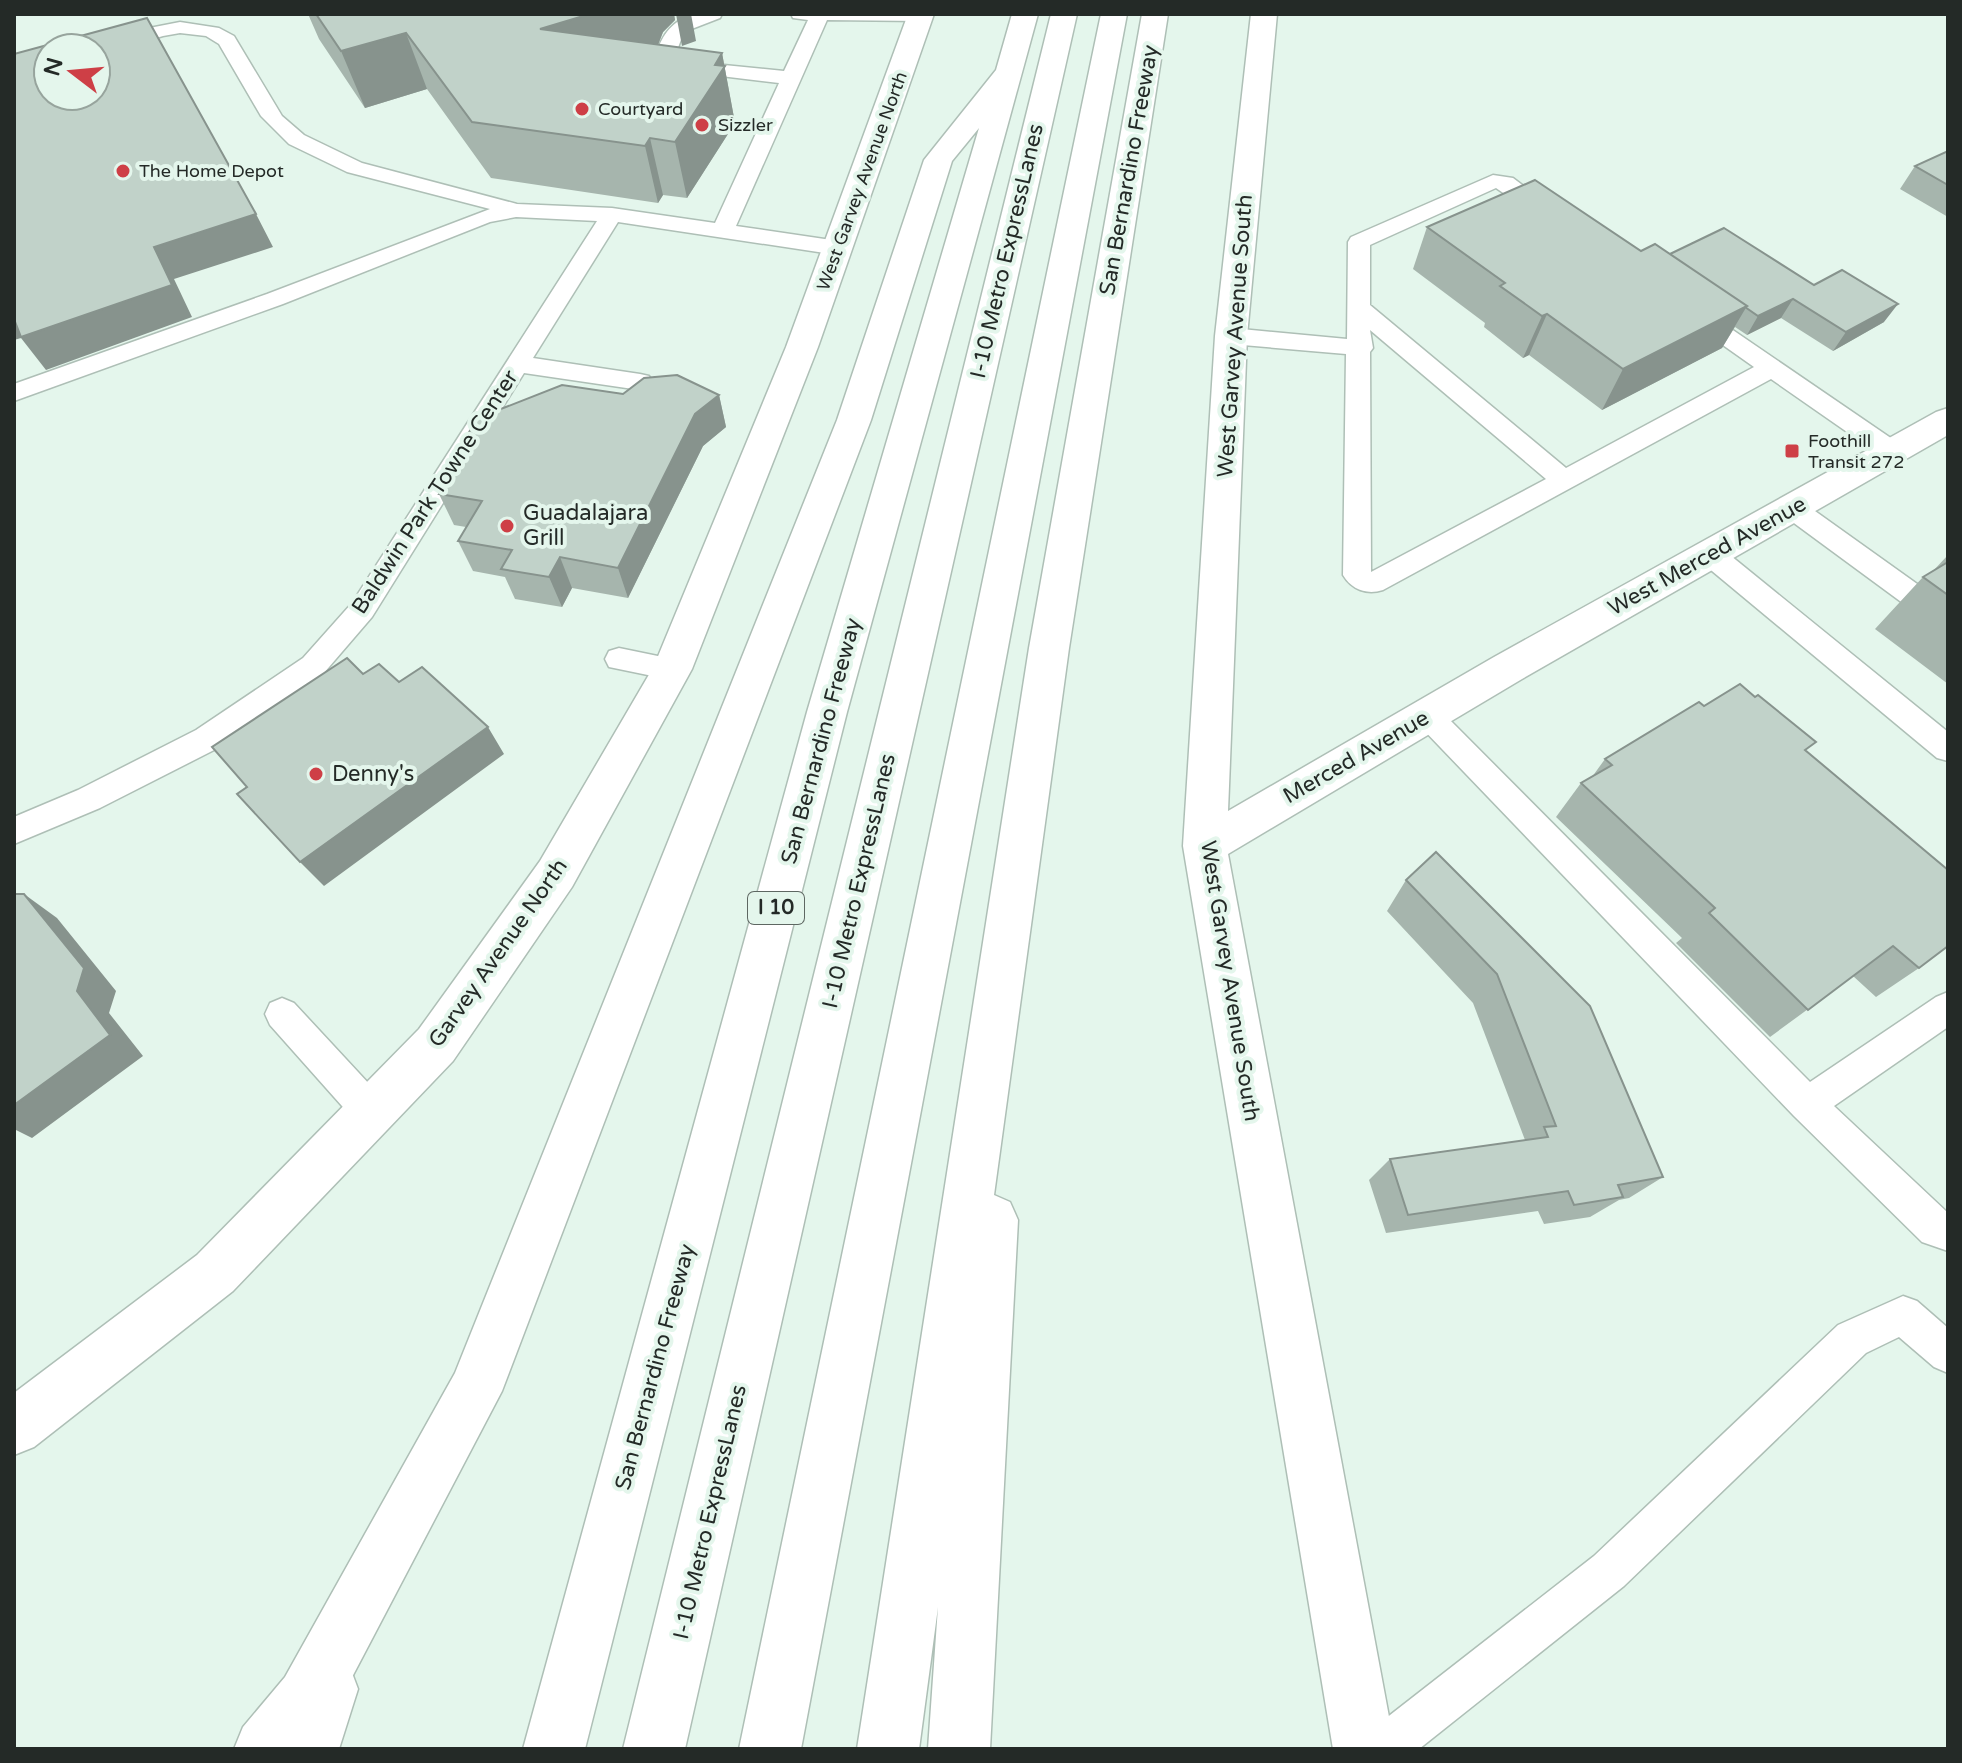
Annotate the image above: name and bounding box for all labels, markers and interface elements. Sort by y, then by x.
north arrow [32,32,112,112]
street label: San Bernardino Freeway [1094,43,1164,297]
text: N [39,55,69,79]
street label: West Garvey Avenue North [812,69,912,293]
place label: Courtyard [598,98,683,120]
marker: Courtyard [573,100,591,118]
place label: Sizzler [718,114,773,136]
marker: Sizzler [693,116,711,134]
street label: I-10 Metro ExpressLanes [965,121,1049,381]
place label: The Home Depot [139,160,284,182]
marker: The Home Depot [114,162,132,180]
street label: West Garvey Avenue South [1212,194,1258,478]
street label: Baldwin Park Towne Center [346,365,524,619]
place label: Foothill Transit 272 [1808,430,1904,473]
marker: Foothill Transit 272 [1783,442,1801,460]
street label: West Merced Avenue [1604,491,1810,621]
place label: Guadalajara Grill [523,500,648,551]
marker: Guadalajara Grill [498,517,516,535]
street label: San Bernardino Freeway [776,615,866,867]
street label: Merced Avenue [1279,705,1433,809]
street label: I-10 Metro ExpressLanes [817,751,901,1011]
place label: Denny's [332,761,414,787]
marker: Denny's [307,765,325,783]
street label: West Garvey Avenue South [1195,839,1265,1123]
street label: Garvey Avenue North [423,854,573,1052]
road number: I 10 [748,892,804,924]
street label: San Bernardino Freeway [610,1241,700,1493]
street label: I-10 Metro ExpressLanes [668,1382,752,1642]

